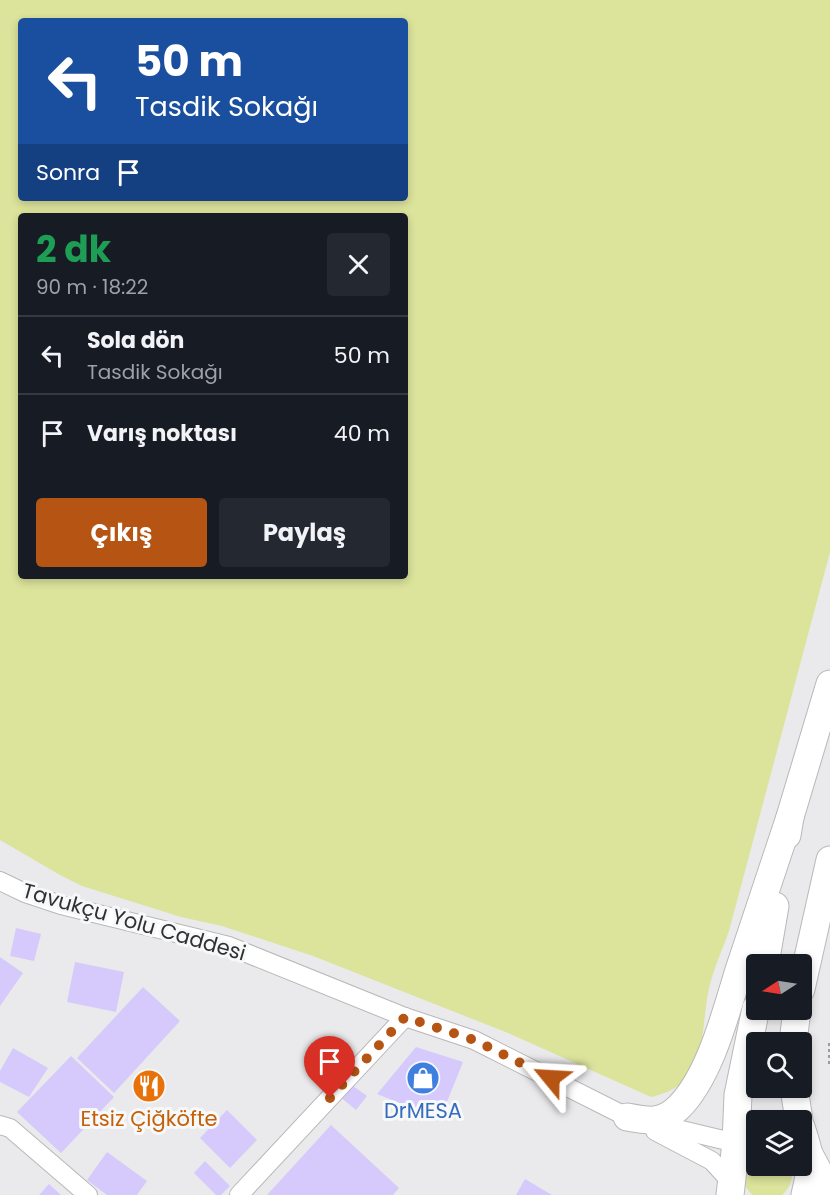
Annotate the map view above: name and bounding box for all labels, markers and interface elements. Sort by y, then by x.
text: 50 m [135,32,243,91]
icon: left [36,42,114,120]
text: Tasdik Sokağı [135,88,318,125]
icon: arrive [112,156,145,189]
text: Sonra [36,157,100,188]
text: 2 dk [36,224,111,275]
button: close [327,233,390,296]
text: 90 m · 18:22 [36,273,148,301]
text: Sola dön [87,325,184,356]
icon: left [36,339,69,372]
text: 50 m [334,340,390,371]
text: Tasdik Sokağı [87,358,223,386]
icon: arrive [36,417,69,450]
text: Varış noktası [87,418,237,449]
text: 40 m [334,418,390,449]
button: Çıkış [36,498,207,567]
button: Paylaş [219,498,390,567]
street label: Tavukçu Yolu Caddesi [19,876,249,967]
north arrow [746,954,812,1020]
map controls [746,954,812,1176]
button: search [746,1032,812,1098]
pin [304,1036,355,1098]
icon: arrive [313,1045,346,1078]
position arrow [519,1046,583,1110]
shop icon: DrMESA [405,1060,441,1096]
restaurant icon: Etsiz Çiğköfte [131,1068,167,1104]
place label: DrMESA [384,1096,462,1125]
place label: Etsiz Çiğköfte [80,1104,218,1133]
button: layers [746,1110,812,1176]

